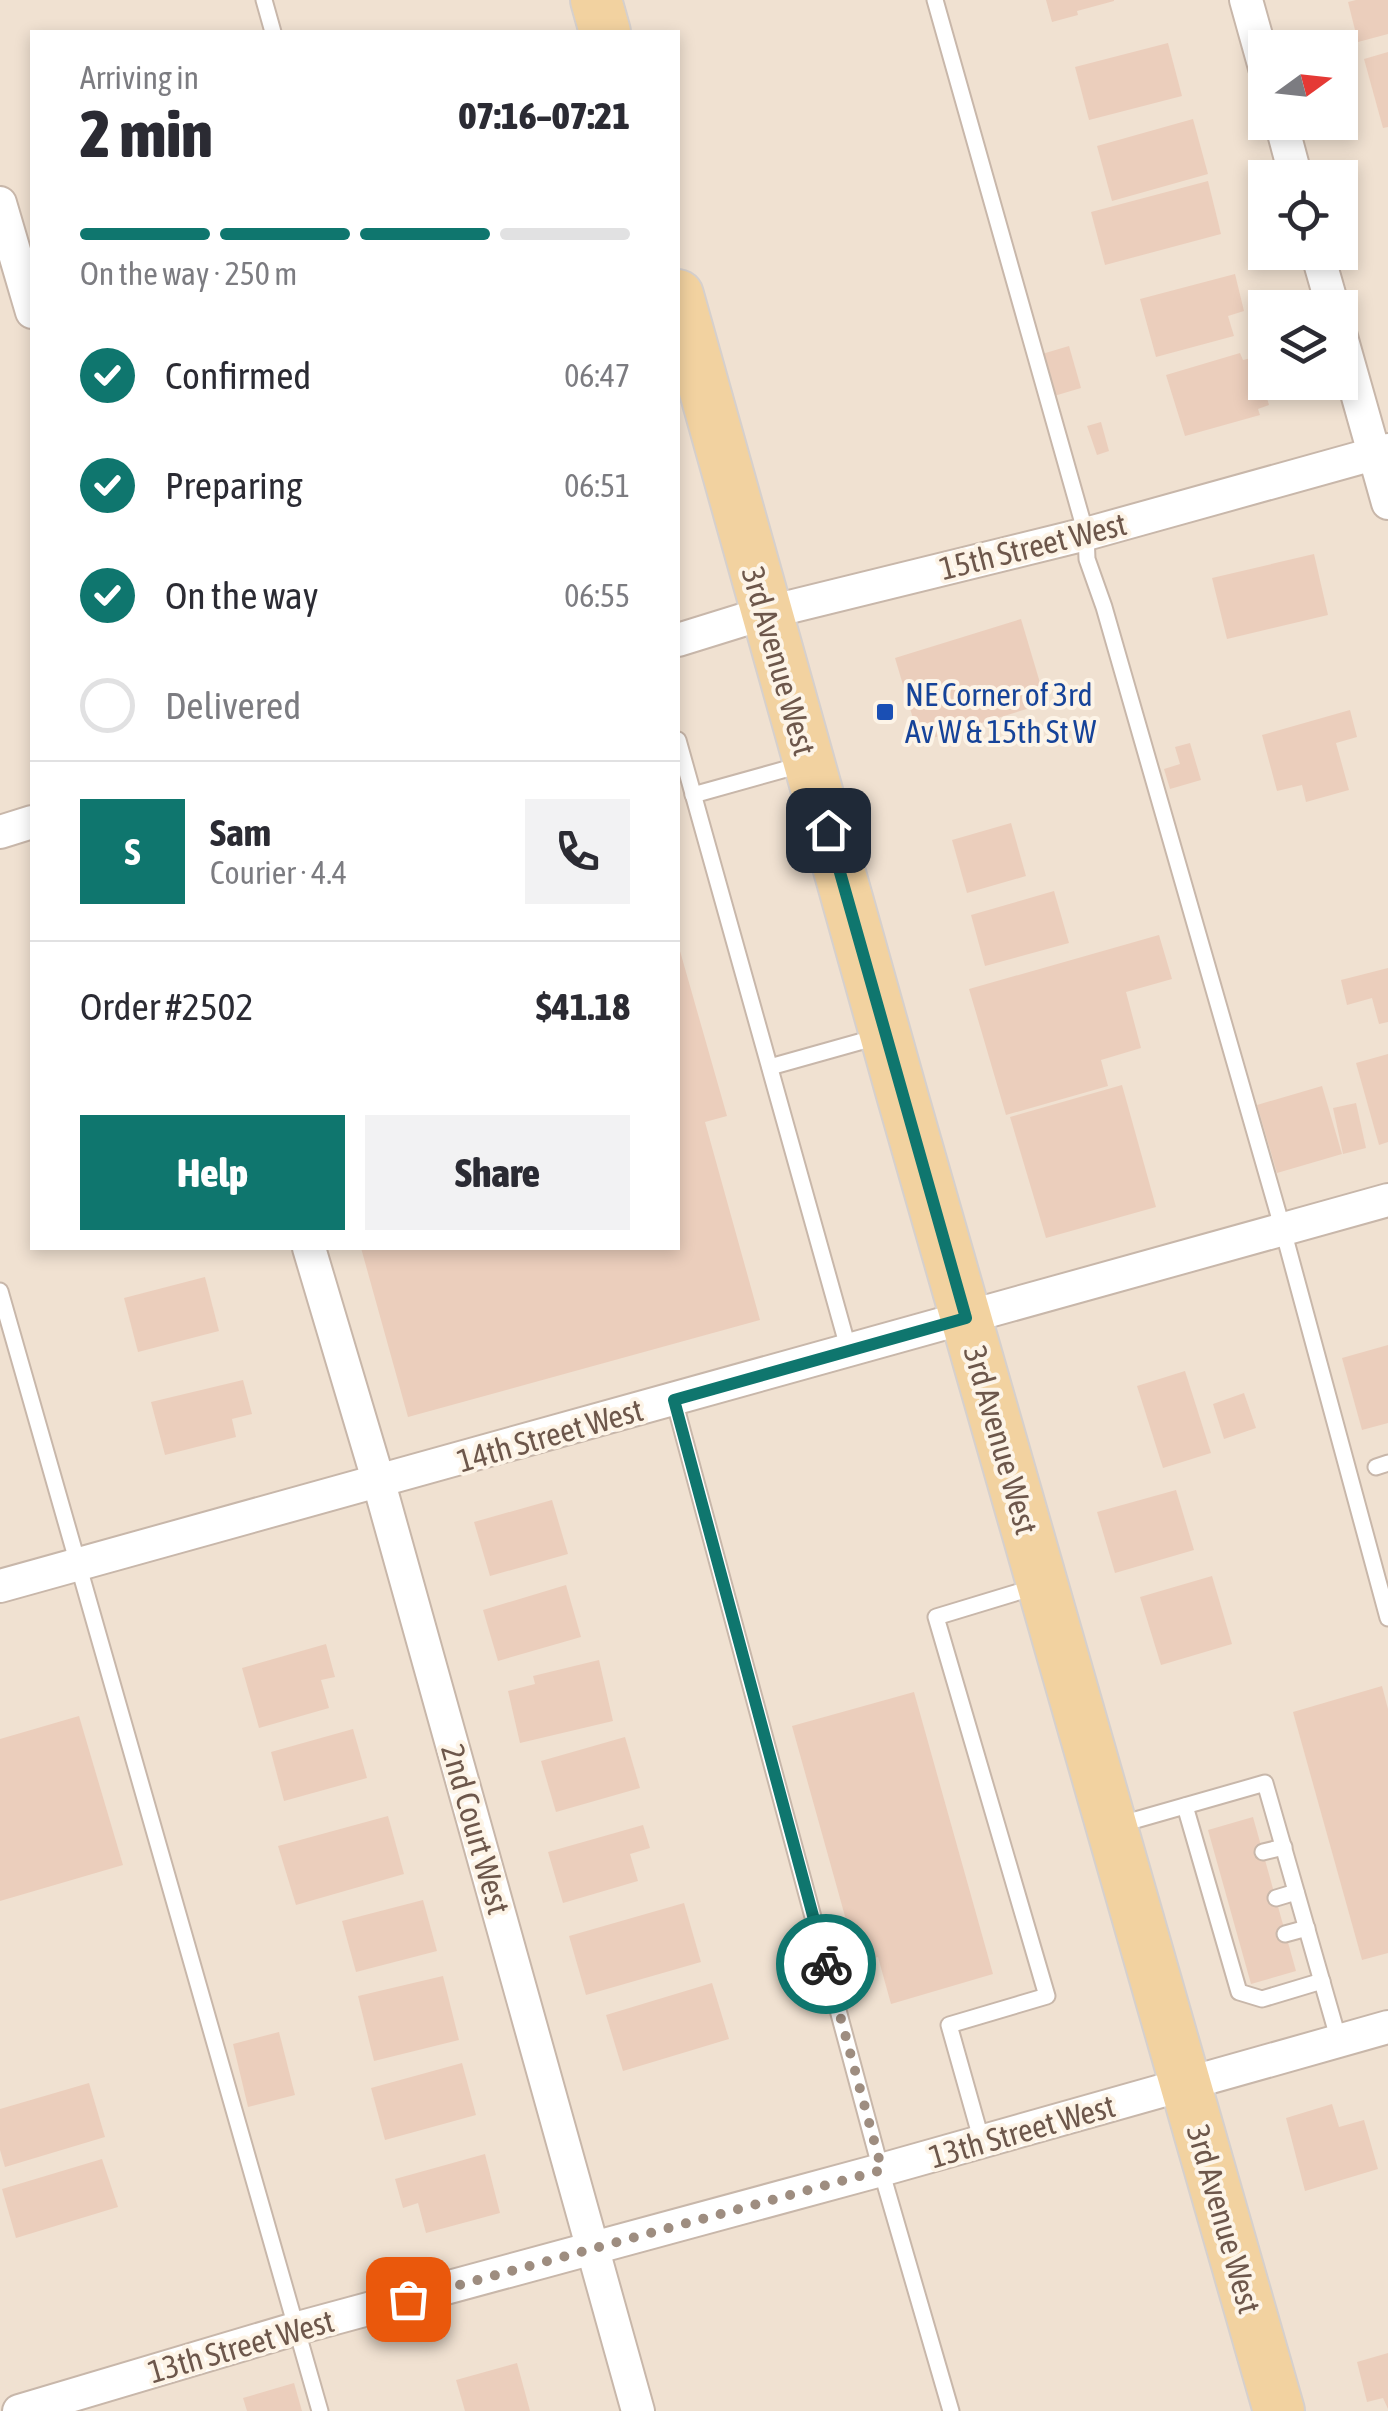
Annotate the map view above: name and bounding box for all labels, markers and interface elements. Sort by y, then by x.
north arrow [1248,30,1358,140]
map controls [1248,30,1358,400]
text: Arriving in [80,59,199,96]
text: 07:16–07:21 [458,94,630,137]
text: 2 min [80,96,213,171]
button: locate [1248,160,1358,270]
text: On the way · 250 m [80,255,297,292]
button: layers [1248,290,1358,400]
icon: check [80,348,135,403]
text: Confirmed [165,354,311,397]
text: 06:47 [564,357,630,394]
icon: check [80,458,135,513]
text: Preparing [165,464,303,507]
text: 06:51 [564,467,630,504]
street label: 15th Street West [936,505,1130,587]
street label: 3rd Avenue West [734,563,824,759]
icon: check [80,568,135,623]
text: On the way [165,574,318,617]
text: 06:55 [564,577,630,614]
place label: NE Corner of 3rd Av W & 15th St W [905,676,1097,750]
text: Delivered [165,684,301,727]
marker: NE Corner of 3rd Av W & 15th St W [874,701,896,723]
pin [786,788,871,873]
button: phone [525,799,630,904]
icon: home [801,803,856,858]
text: Sam [210,811,271,854]
text: S [125,830,140,873]
text: Courier · 4.4 [210,854,347,891]
text: Order #2502 [80,985,253,1028]
text: $41.18 [536,985,630,1028]
button: Help [80,1115,345,1230]
button: Share [365,1115,630,1230]
street label: 3rd Avenue West [956,1342,1046,1538]
street label: 14th Street West [453,1391,647,1479]
street label: 2nd Court West [434,1740,518,1918]
courier [776,1914,876,2014]
icon: bike [799,1937,854,1992]
street label: 13th Street West [925,2087,1119,2175]
street label: 3rd Avenue West [1179,2121,1269,2317]
pin [366,2257,451,2342]
icon: bag [381,2272,436,2327]
street label: 13th Street West [144,2302,338,2390]

